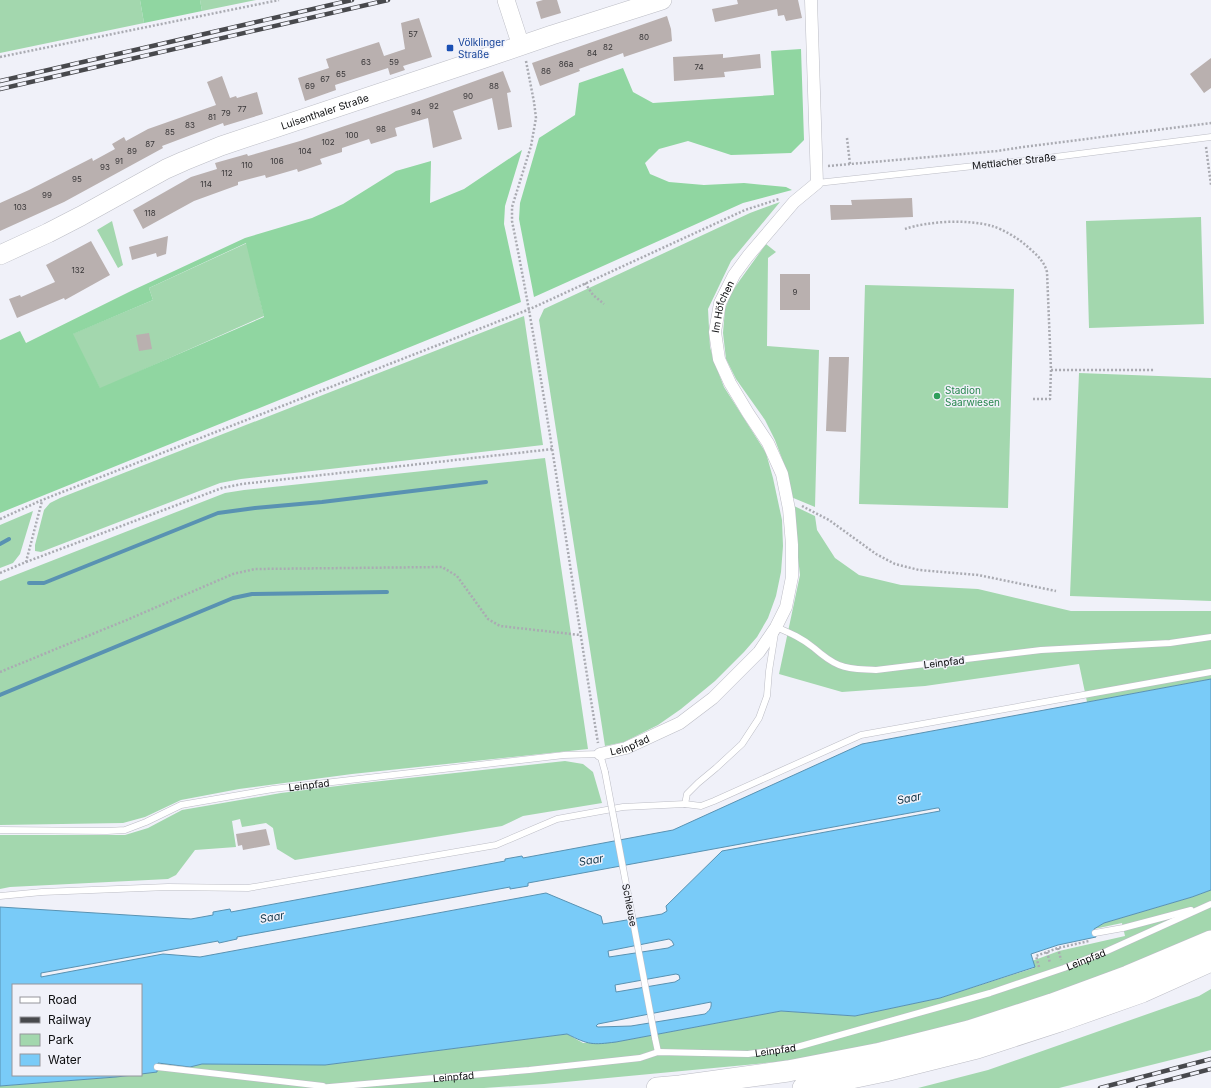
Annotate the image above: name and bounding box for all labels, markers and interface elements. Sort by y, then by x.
house number: 57 [408,29,418,39]
house number: 80 [639,32,649,42]
place label: Völklinger Straße [458,36,505,60]
house number: 82 [603,42,613,52]
marker: Völklinger Straße [445,43,455,53]
house number: 84 [587,48,597,58]
house number: 63 [361,57,371,67]
house number: 59 [389,57,399,67]
house number: 86a [559,59,573,69]
house number: 74 [694,62,704,72]
house number: 86 [541,66,551,76]
house number: 65 [336,69,346,79]
house number: 67 [320,74,330,84]
house number: 69 [305,81,315,91]
house number: 88 [489,81,499,91]
street label: Luisenthaler Straße [279,91,370,132]
house number: 90 [463,91,473,101]
house number: 92 [429,101,439,111]
house number: 77 [237,104,247,114]
house number: 94 [411,107,421,117]
house number: 79 [221,108,231,118]
house number: 81 [208,112,216,122]
house number: 83 [185,120,195,130]
house number: 98 [376,124,386,134]
house number: 85 [165,127,175,137]
house number: 100 [345,130,359,140]
house number: 102 [321,137,335,147]
house number: 87 [145,139,155,149]
house number: 89 [127,146,137,156]
house number: 104 [298,146,312,156]
street label: Mettlacher Straße [971,151,1057,171]
house number: 91 [115,156,123,166]
house number: 106 [270,156,284,166]
house number: 110 [241,160,253,170]
house number: 93 [100,162,110,172]
house number: 112 [221,168,233,178]
house number: 95 [72,174,82,184]
house number: 114 [200,179,212,189]
house number: 99 [42,190,52,200]
house number: 103 [13,202,27,212]
house number: 118 [144,208,156,218]
house number: 132 [71,265,85,275]
street label: Im Höfchen [709,278,736,334]
house number: 9 [793,287,798,297]
place label: Stadion Saarwiesen [945,384,1000,408]
marker: Stadion Saarwiesen [932,391,942,401]
street label: Leinpfad [923,654,965,670]
street label: Leinpfad [609,732,651,758]
street label: Leinpfad [288,776,330,793]
water label: Saar [896,789,923,807]
water label: Saar [578,851,605,869]
street label: Schleuse [620,883,640,928]
water label: Saar [259,908,286,926]
street label: Leinpfad [1065,946,1107,972]
legend [12,984,142,1076]
text: Road [48,992,77,1007]
text: Railway [48,1012,92,1027]
text: Park [48,1032,74,1047]
street label: Leinpfad [754,1041,797,1059]
text: Water [48,1052,82,1067]
street label: Leinpfad [432,1069,475,1084]

